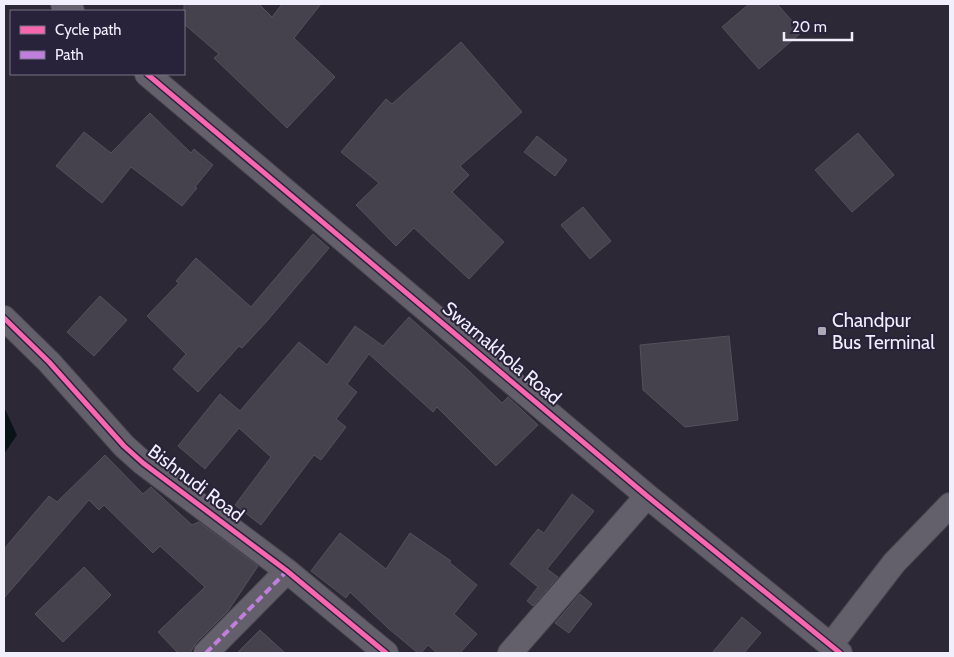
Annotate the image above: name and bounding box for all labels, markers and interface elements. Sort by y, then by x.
legend [10,10,185,75]
scale bar [784,10,852,42]
text: 20 m [792,18,827,36]
text: Cycle path [55,21,121,39]
text: Path [55,46,84,64]
street label: Swarnakhola Road [438,297,566,409]
place label: Chandpur Bus Terminal [832,309,935,354]
marker: Chandpur Bus Terminal [816,325,828,337]
street label: Bishnudi Road [144,439,248,527]

